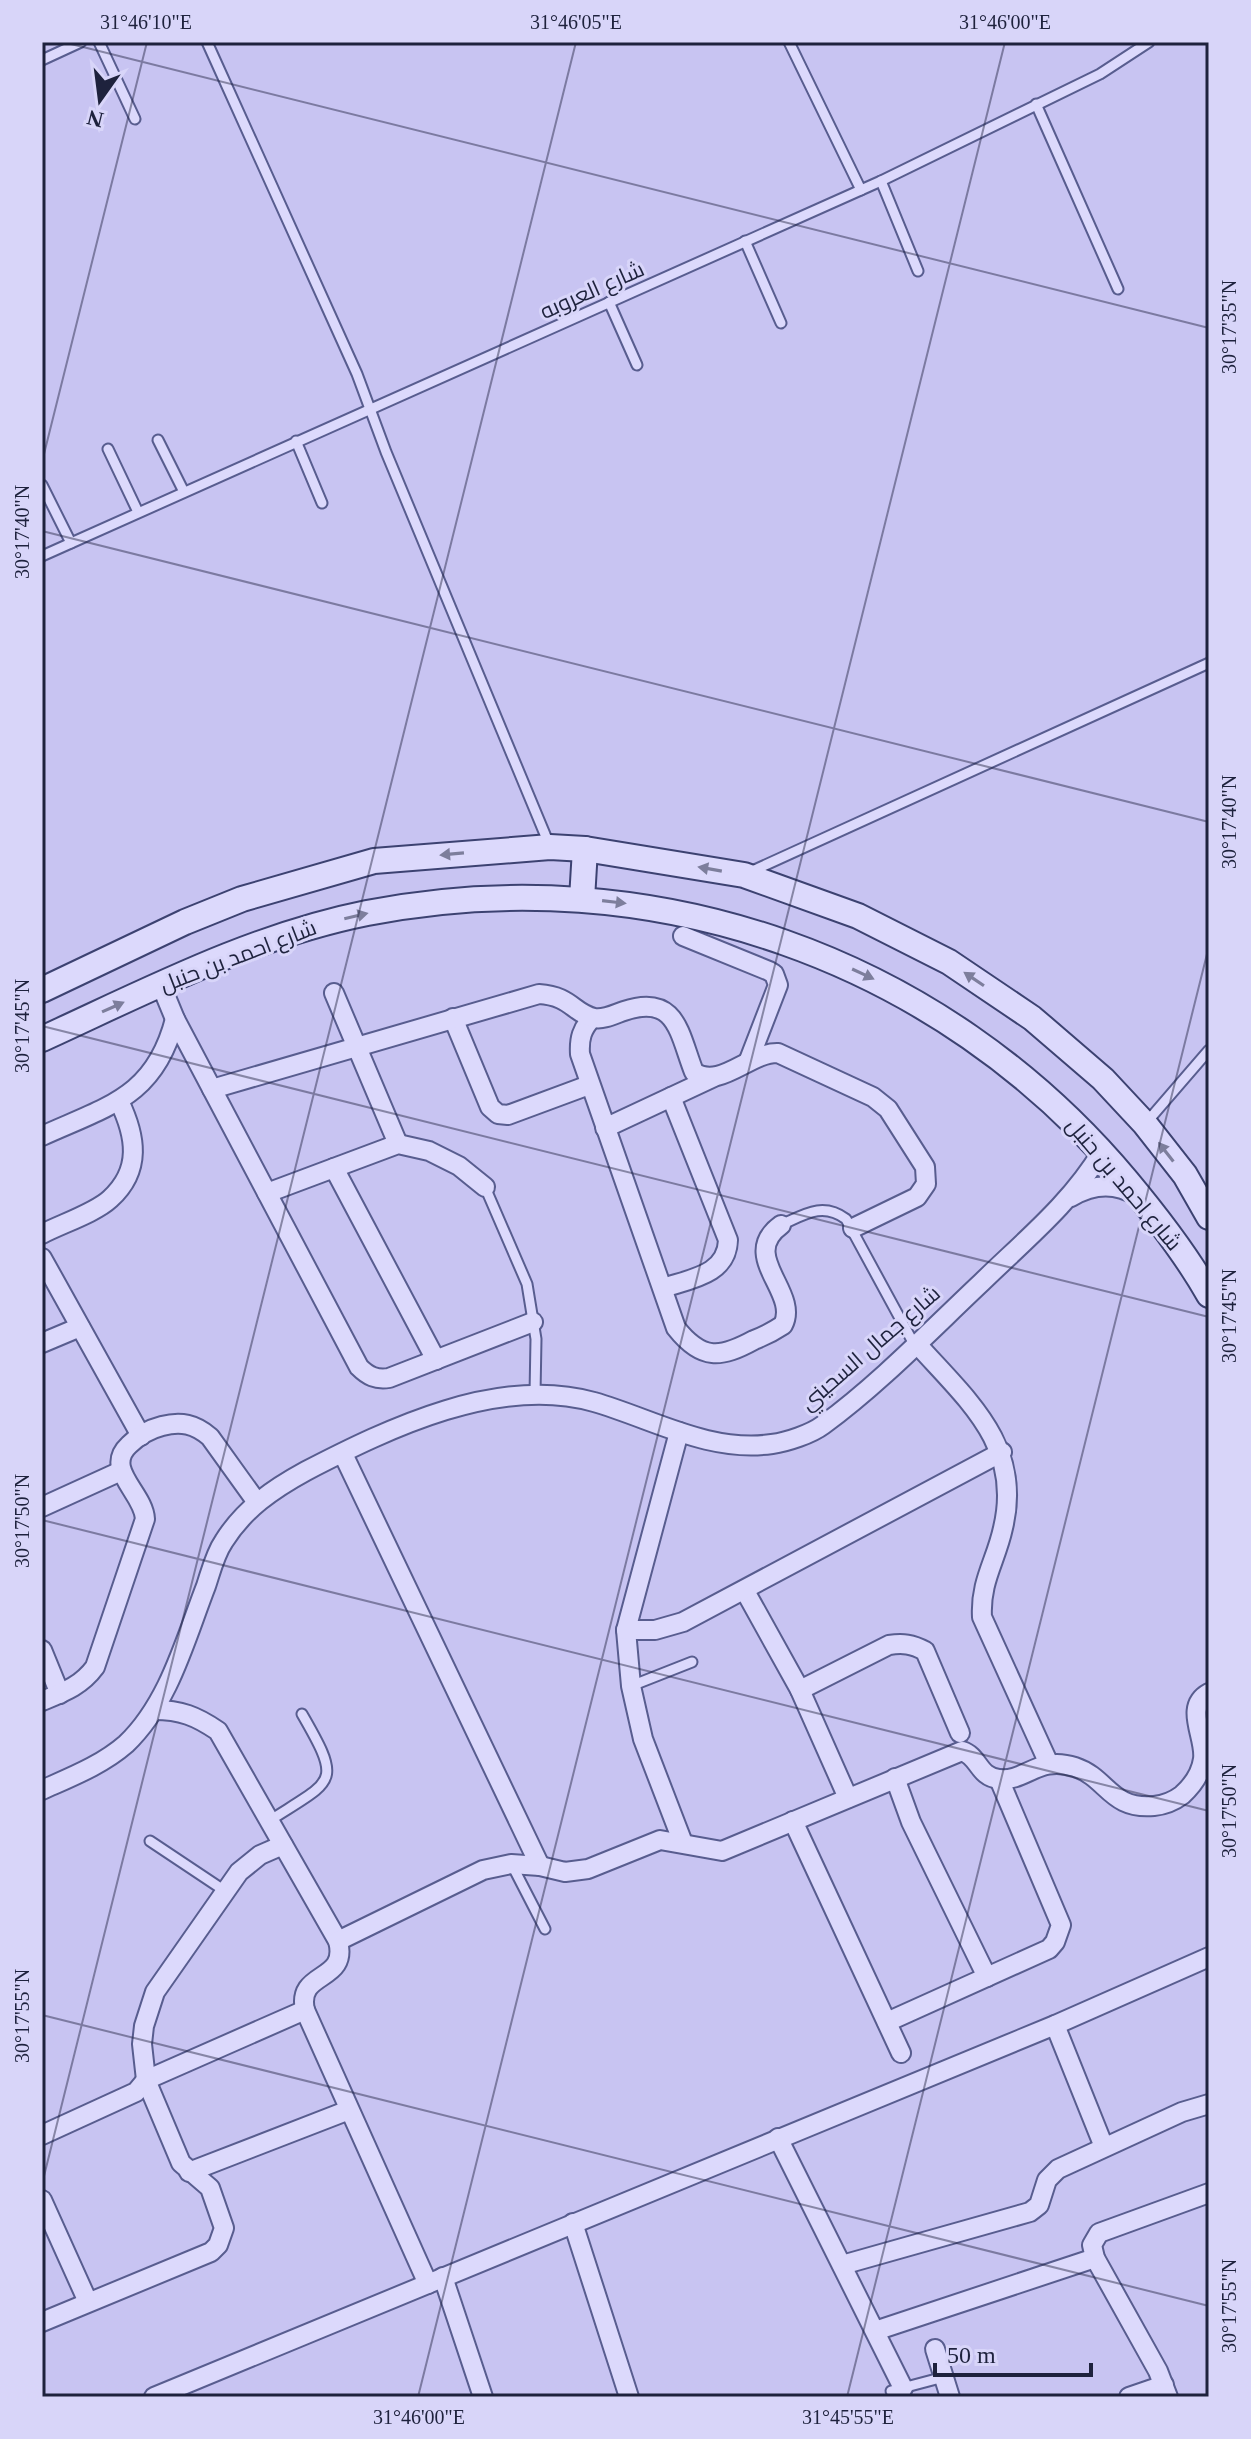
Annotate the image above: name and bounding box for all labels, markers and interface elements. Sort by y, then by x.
text: 31°46'10"E [100,11,192,33]
text: 31°46'05"E [530,11,622,33]
text: 31°46'00"E [959,11,1051,33]
north arrow [60,60,140,140]
text: N [84,105,106,133]
street label: شارع العروبه [536,256,649,326]
text: 30°17'35"N [1218,280,1240,374]
text: 30°17'40"N [11,485,33,579]
text: 30°17'40"N [1218,775,1240,869]
one-way arrow [439,848,464,861]
one-way arrow [697,862,722,874]
one-way arrow [602,896,627,909]
one-way arrow [343,909,368,921]
street label: شارع احمد بن حنبل [156,915,321,999]
one-way arrow [851,967,874,981]
one-way arrow [963,972,984,987]
text: 30°17'45"N [11,979,33,1073]
one-way arrow [101,1000,125,1014]
street label: شارع احمد بن حنبل [1060,1113,1187,1257]
one-way arrow [1158,1141,1175,1162]
text: 30°17'45"N [1218,1269,1240,1363]
street label: شارع جمال السحيني [795,1281,948,1418]
text: 30°17'50"N [11,1474,33,1568]
text: 30°17'50"N [1218,1764,1240,1858]
text: 30°17'55"N [11,1969,33,2063]
text: 30°17'55"N [1218,2259,1240,2353]
scale bar [935,2327,1091,2377]
text: 50 m [947,2342,996,2368]
text: 31°46'00"E [373,2406,465,2428]
text: 31°45'55"E [802,2406,894,2428]

